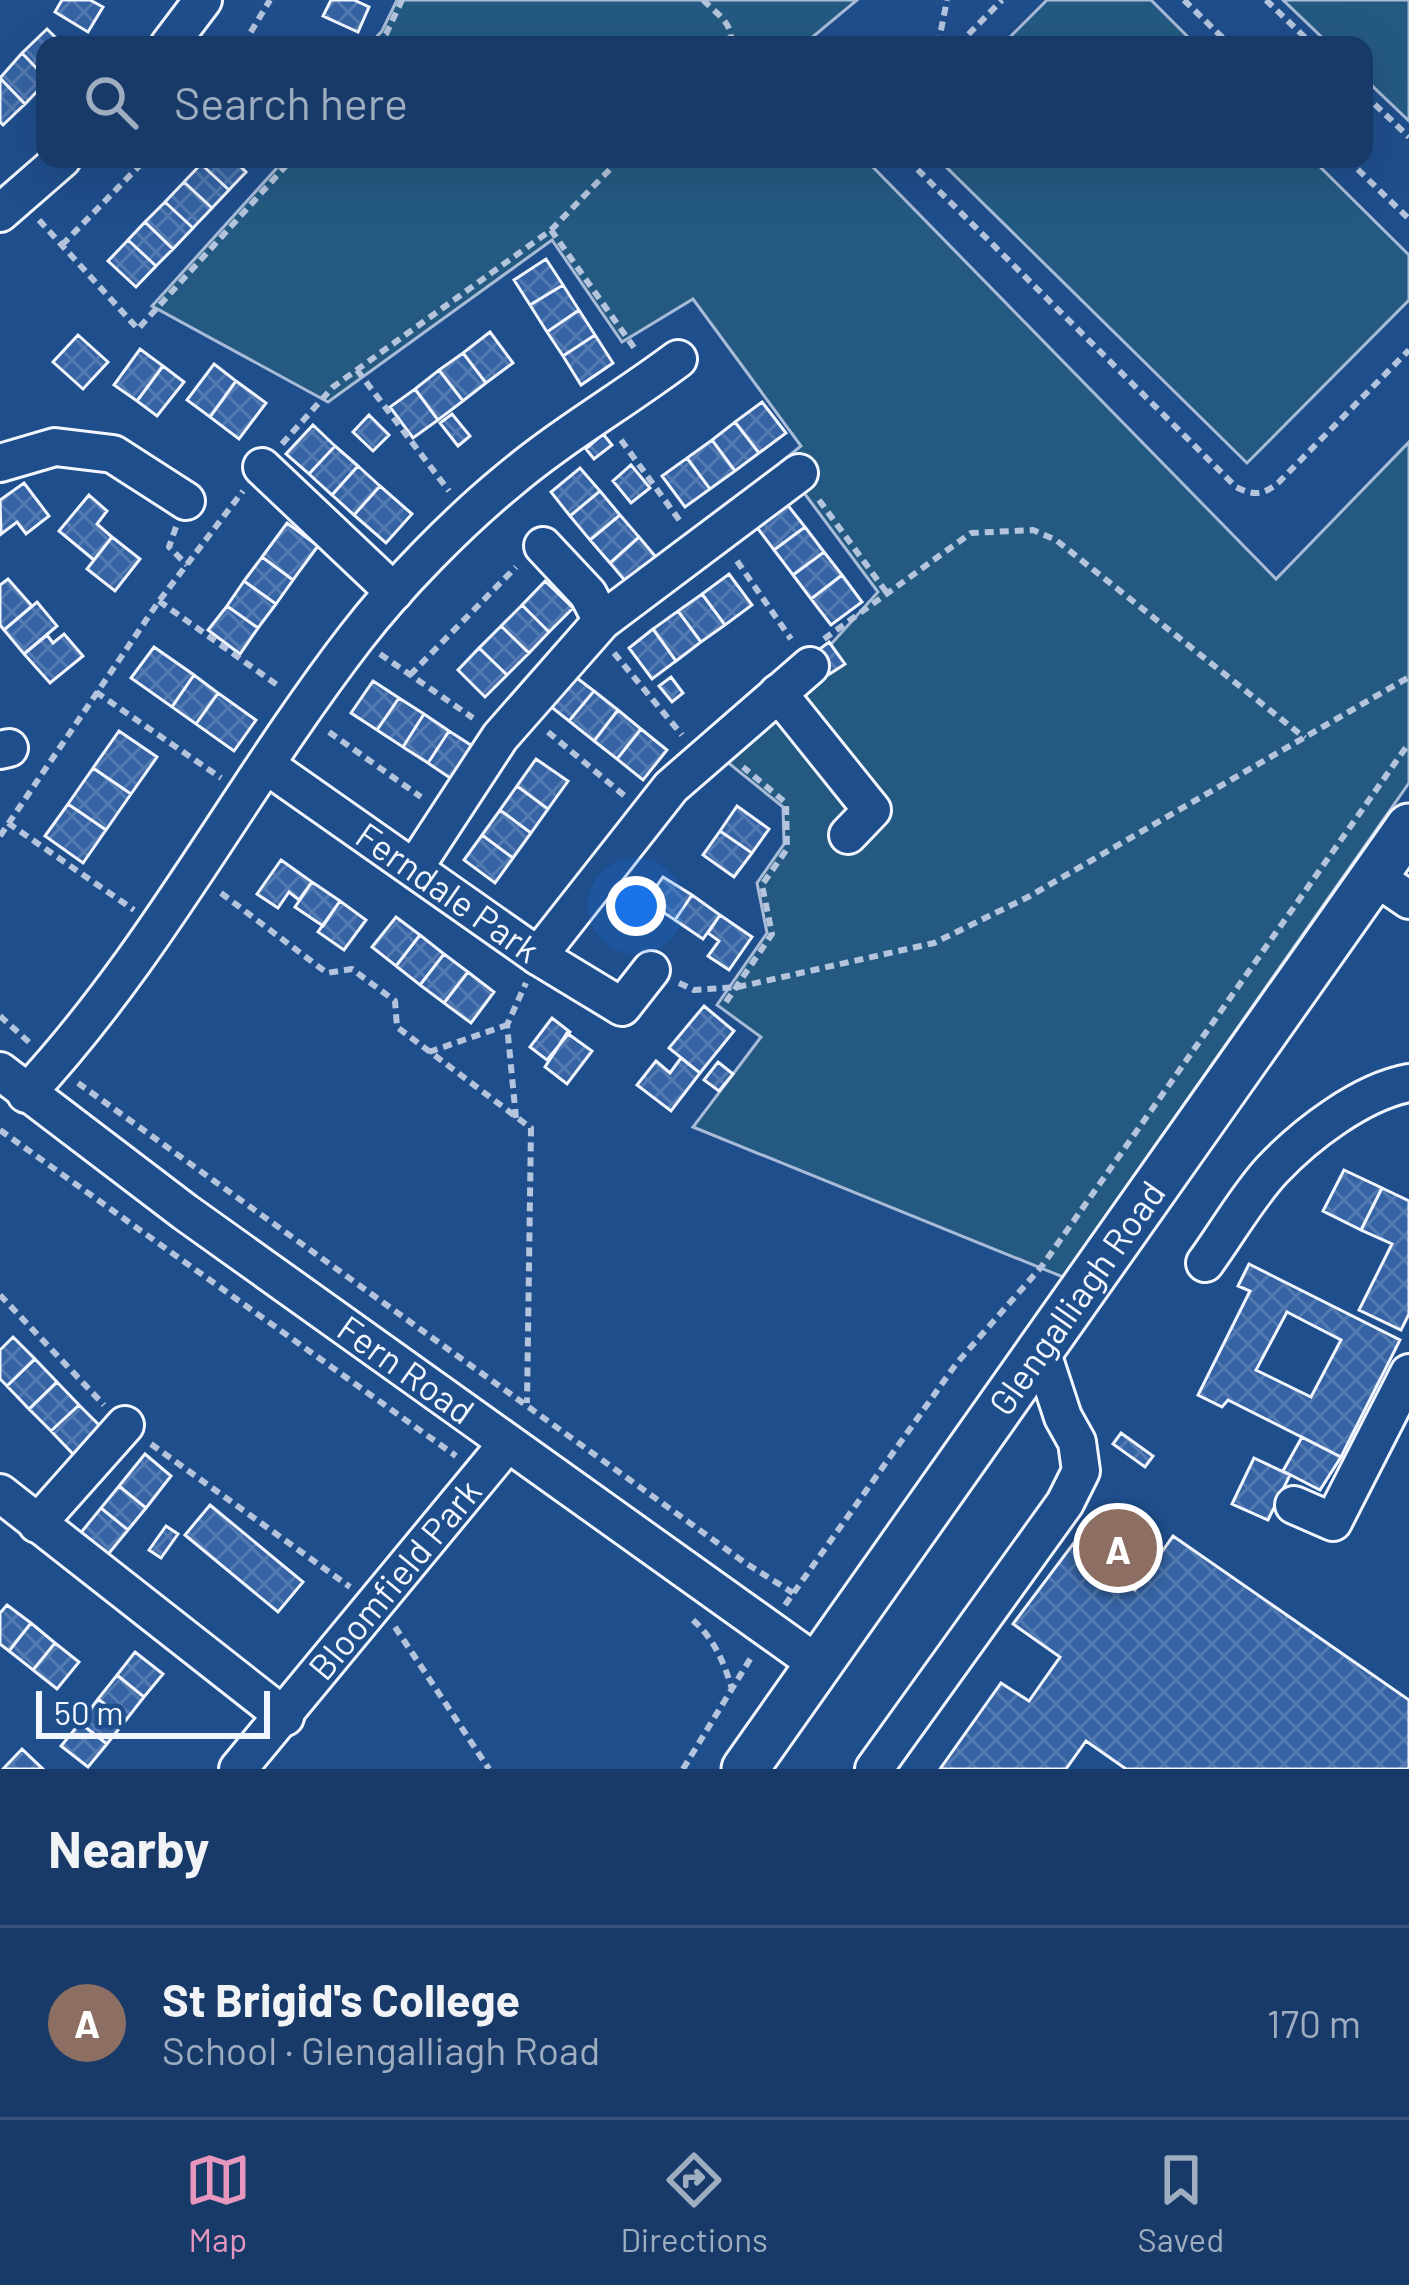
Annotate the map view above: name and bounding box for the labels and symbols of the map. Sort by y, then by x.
street label: Ferndale Park [349,812,548,970]
your location [606,876,666,936]
street label: Glengalliagh Road [978,1172,1173,1423]
street label: Fern Road [330,1305,483,1432]
street label: Bloomfield Park [298,1470,489,1687]
pin: A [1079,1503,1157,1593]
scale bar [36,1685,270,1738]

